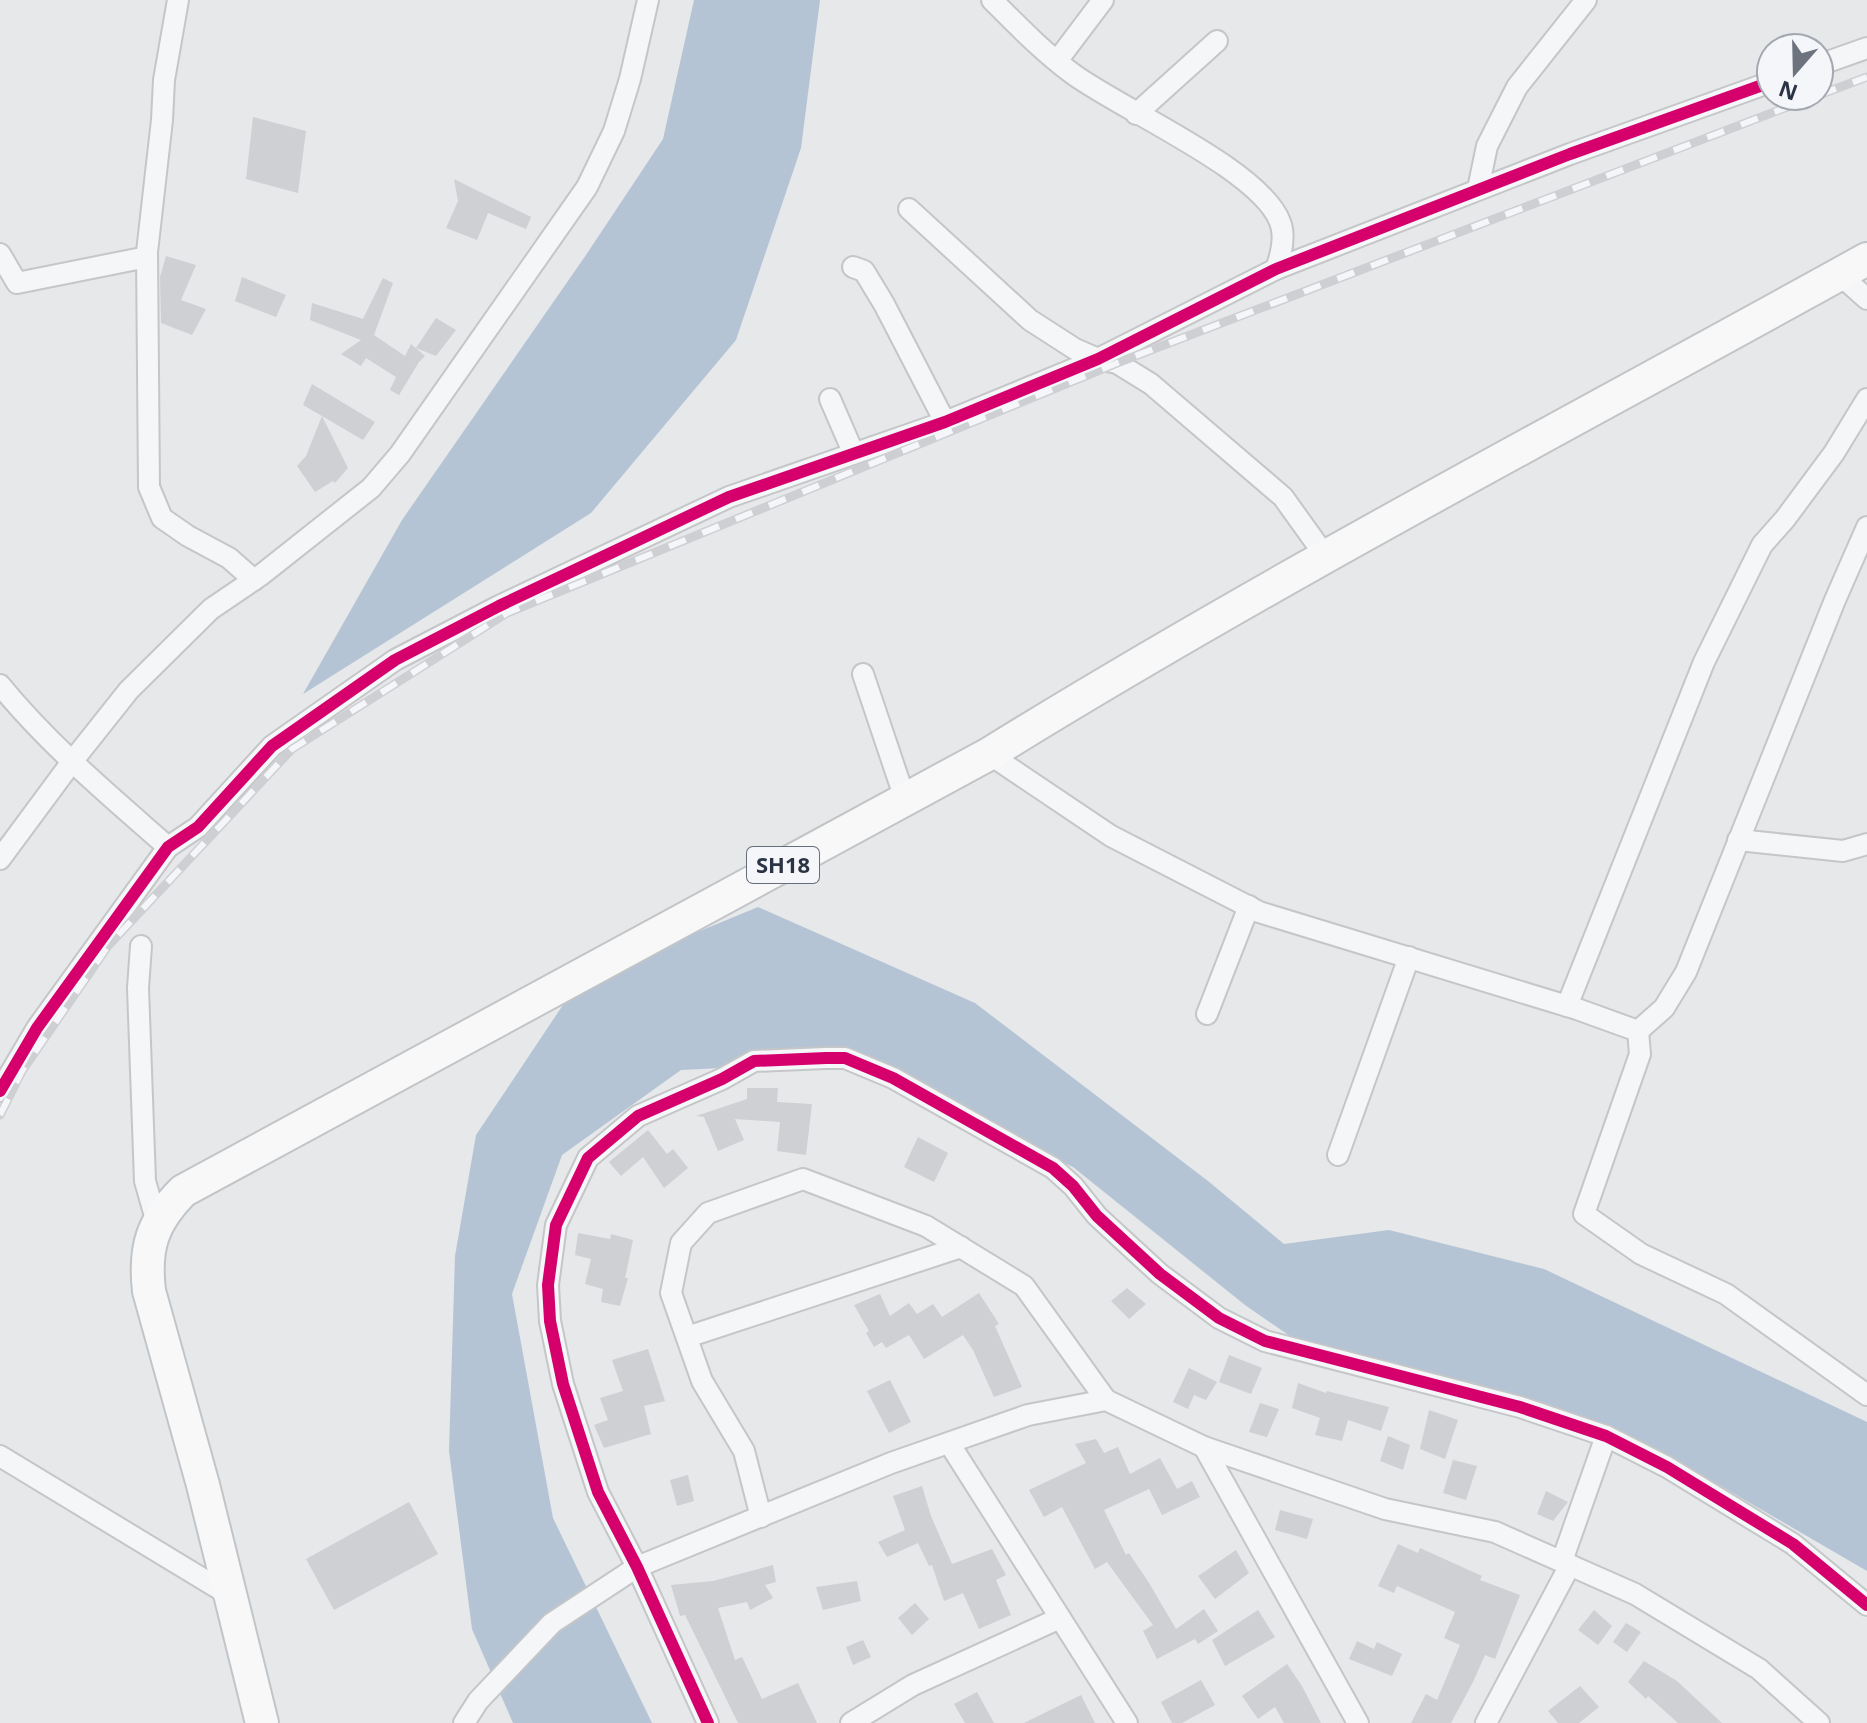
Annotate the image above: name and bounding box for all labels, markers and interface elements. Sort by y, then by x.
north arrow [1755,32,1835,112]
text: N [1774,75,1801,109]
road number: SH18 [747,847,819,883]

